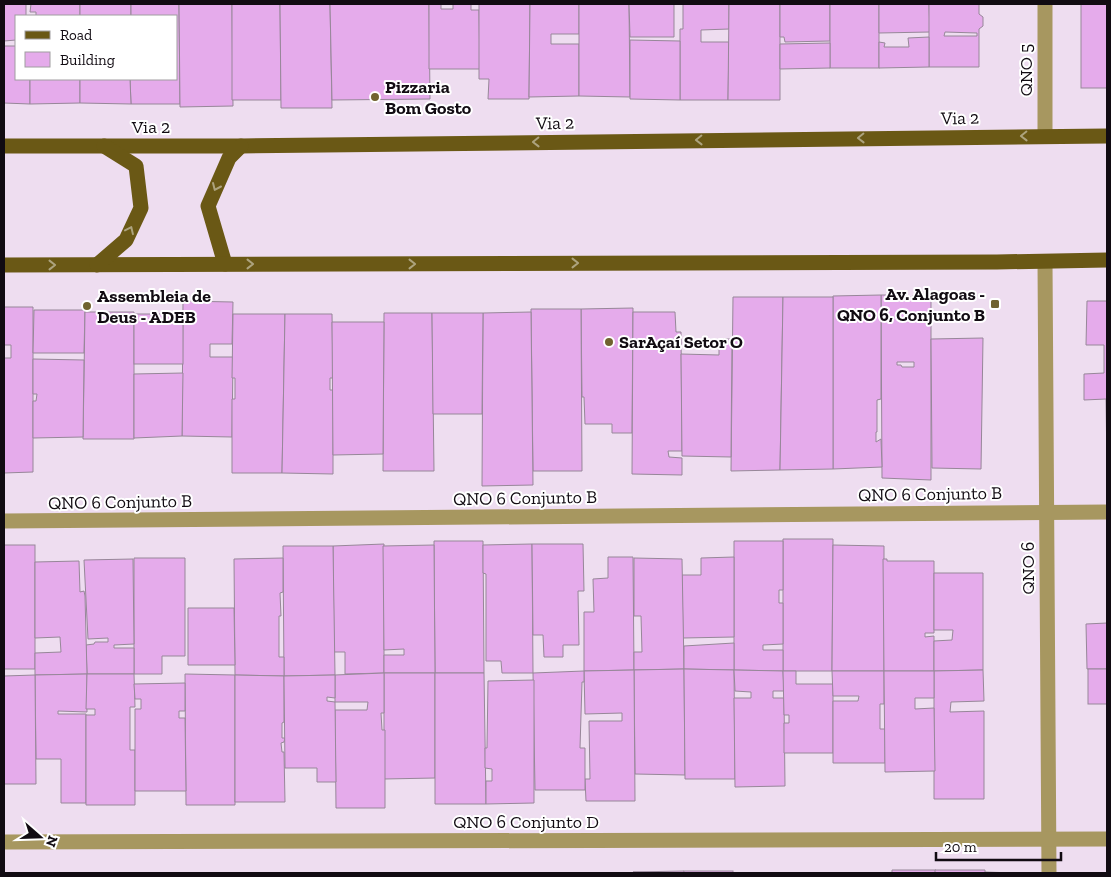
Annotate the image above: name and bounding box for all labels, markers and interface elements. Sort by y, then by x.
legend [15,15,178,80]
text: Road [60,26,93,44]
street label: QNO 5 [1015,44,1037,96]
text: Building [60,51,115,69]
place label: Pizzaria Bom Gosto [385,76,472,119]
marker: Pizzaria Bom Gosto [369,91,381,103]
street label: Via 2 [940,107,979,129]
street label: Via 2 [535,112,574,134]
street label: Via 2 [131,116,170,138]
one-way arrow [1019,131,1027,141]
one-way arrow [857,133,864,143]
one-way arrow [694,135,702,145]
one-way arrow [532,137,540,147]
one-way arrow [212,182,222,191]
one-way arrow [124,226,135,235]
one-way arrow [572,258,579,268]
one-way arrow [246,259,254,269]
one-way arrow [409,259,417,269]
one-way arrow [49,260,57,270]
place label: Av. Alagoas - QNO 6, Conjunto B [837,283,985,326]
place label: Assembleia de Deus - ADEB [97,285,211,328]
marker: Av. Alagoas - QNO 6, Conjunto B [989,298,1001,310]
marker: Assembleia de Deus - ADEB [81,300,93,312]
place label: SarAçaí Setor O [619,331,743,353]
marker: SarAçaí Setor O [603,336,615,348]
street label: QNO 6 Conjunto B [858,482,1002,506]
street label: QNO 6 Conjunto B [453,486,597,510]
street label: QNO 6 Conjunto B [48,490,192,514]
street label: QNO 6 [1017,542,1039,594]
street label: QNO 6 Conjunto D [453,811,599,833]
north arrow [15,812,65,862]
scale bar [936,830,1061,862]
text: N [42,833,62,850]
text: 20 m [944,838,977,856]

